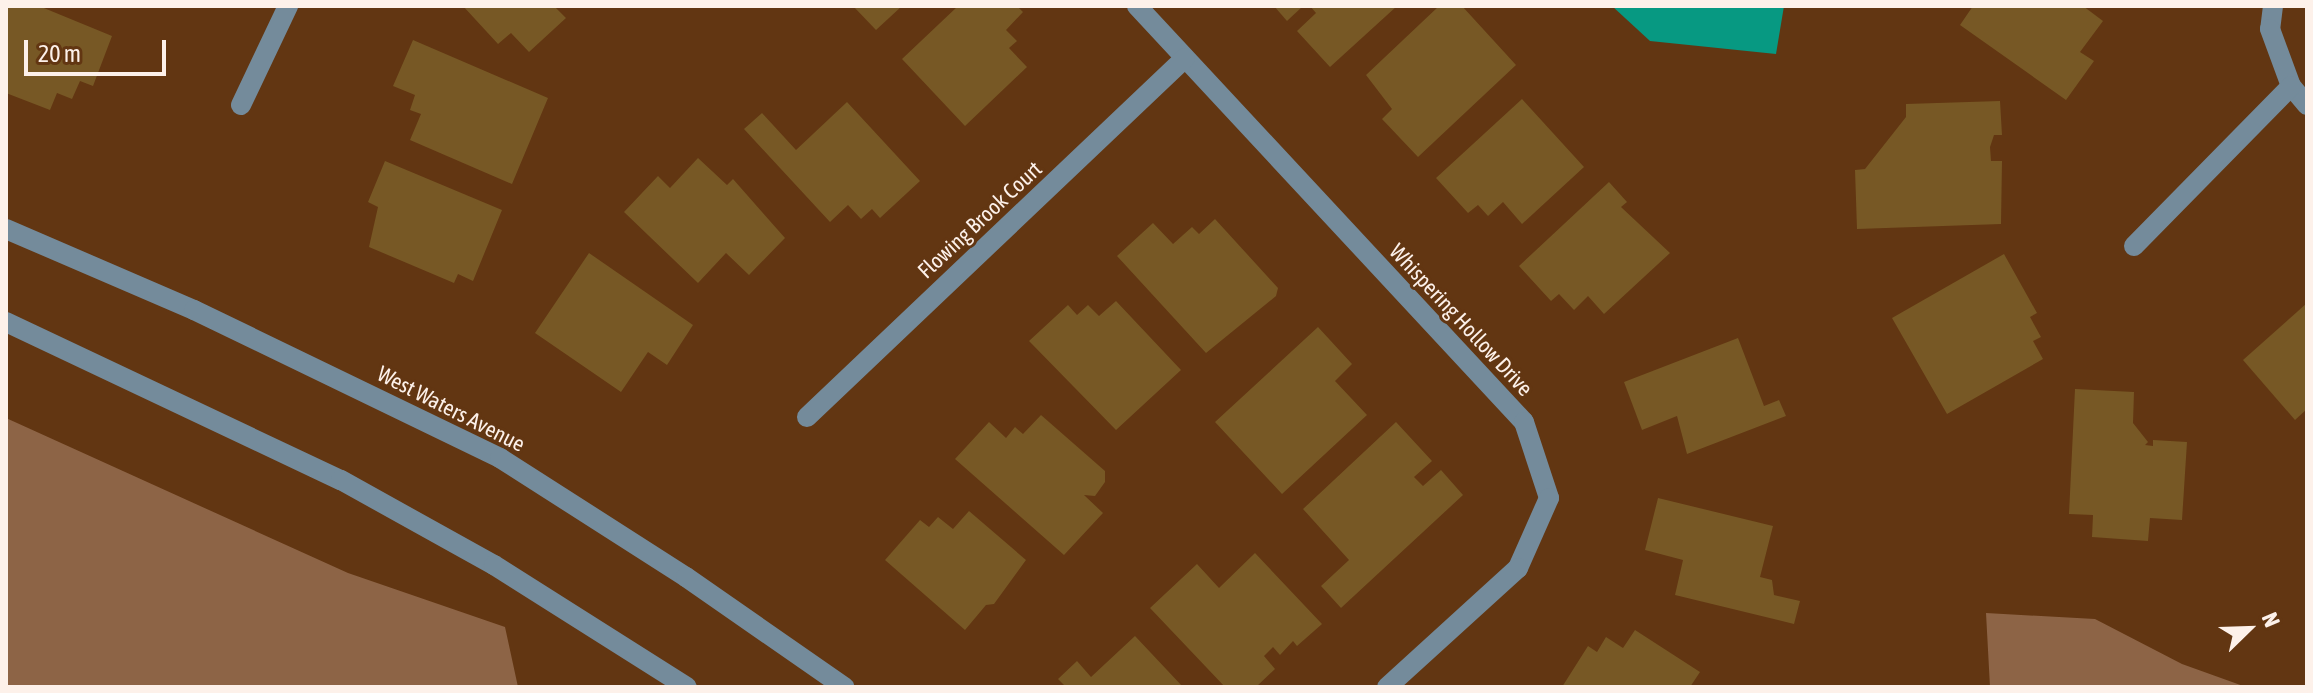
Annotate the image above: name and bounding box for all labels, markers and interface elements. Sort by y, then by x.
scale bar [28,24,170,74]
text: 20 m [38,40,81,67]
street label: Flowing Brook Court [913,156,1047,284]
street label: Whispering Hollow Drive [1384,239,1538,401]
street label: West Waters Avenue [373,360,529,458]
north arrow [2209,589,2289,669]
text: N [2257,609,2286,631]

